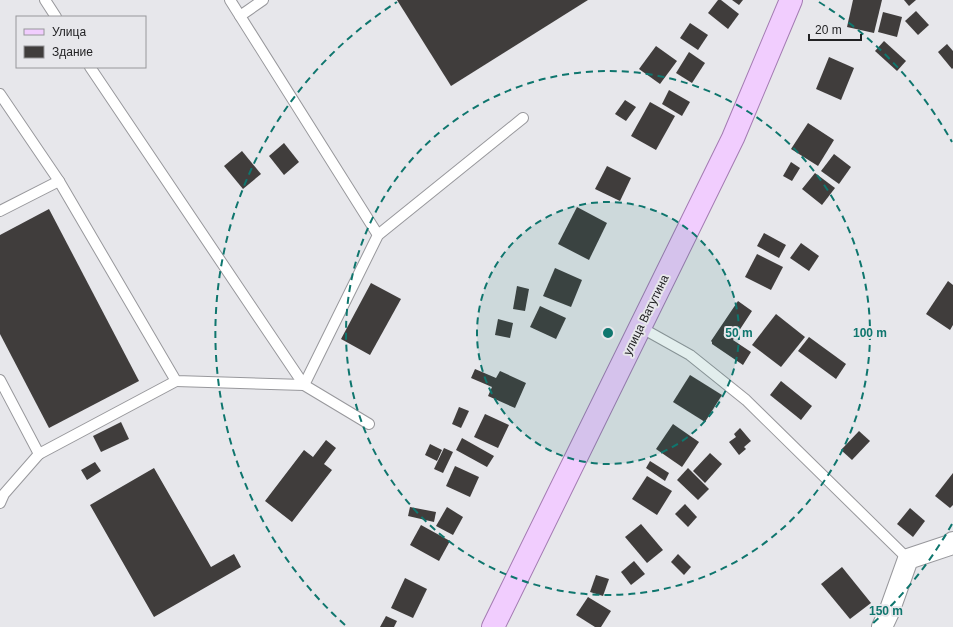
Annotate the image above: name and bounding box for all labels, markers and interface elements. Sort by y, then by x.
legend [16,16,146,68]
scale bar [809,16,861,42]
text: 20 m [815,23,842,37]
text: Улица [52,25,86,39]
text: Здание [52,45,93,59]
street label: улица Ватутина [620,272,672,358]
centre of rings [601,326,615,340]
text: 50 m [725,326,753,340]
text: 100 m [853,326,887,340]
text: 150 m [869,604,903,618]

